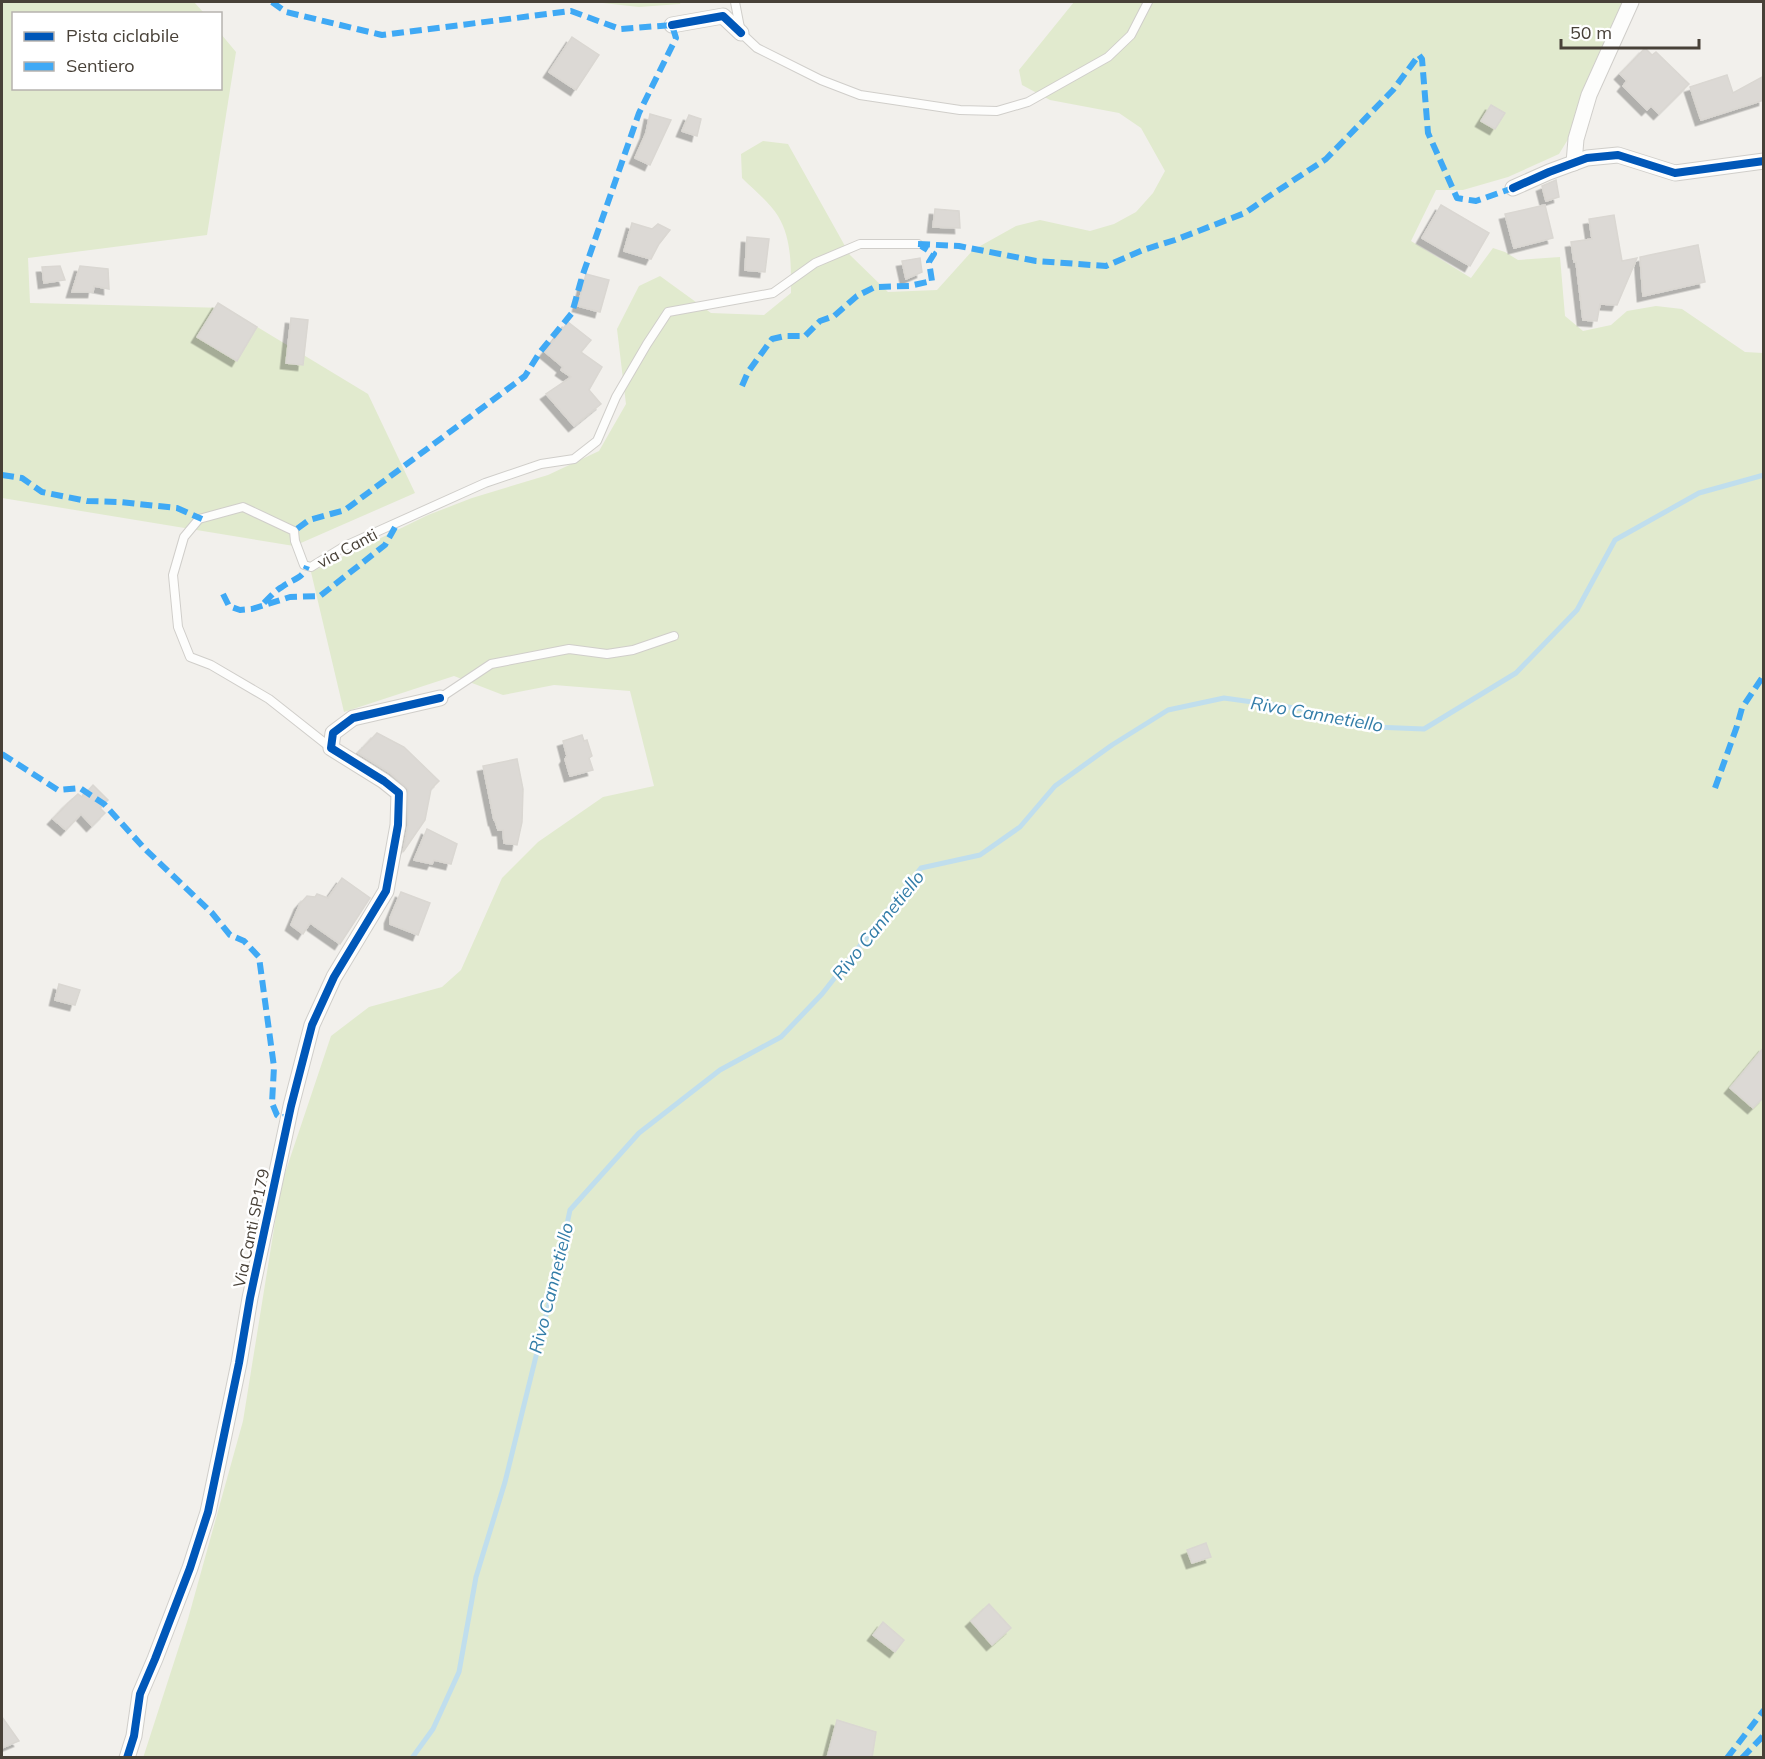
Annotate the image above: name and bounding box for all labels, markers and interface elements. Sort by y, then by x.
legend [12,12,222,90]
scale bar [1561,12,1699,50]
text: 50 m [1570,21,1612,44]
text: Pista ciclabile [66,24,179,47]
text: Sentiero [66,54,135,77]
street label: via Canti [314,524,380,572]
water label: Rivo Cannetiello [1249,691,1385,737]
water label: Rivo Cannetiello [827,866,929,984]
street label: Via Canti SP179 [229,1167,273,1289]
water label: Rivo Cannetiello [524,1220,578,1356]

